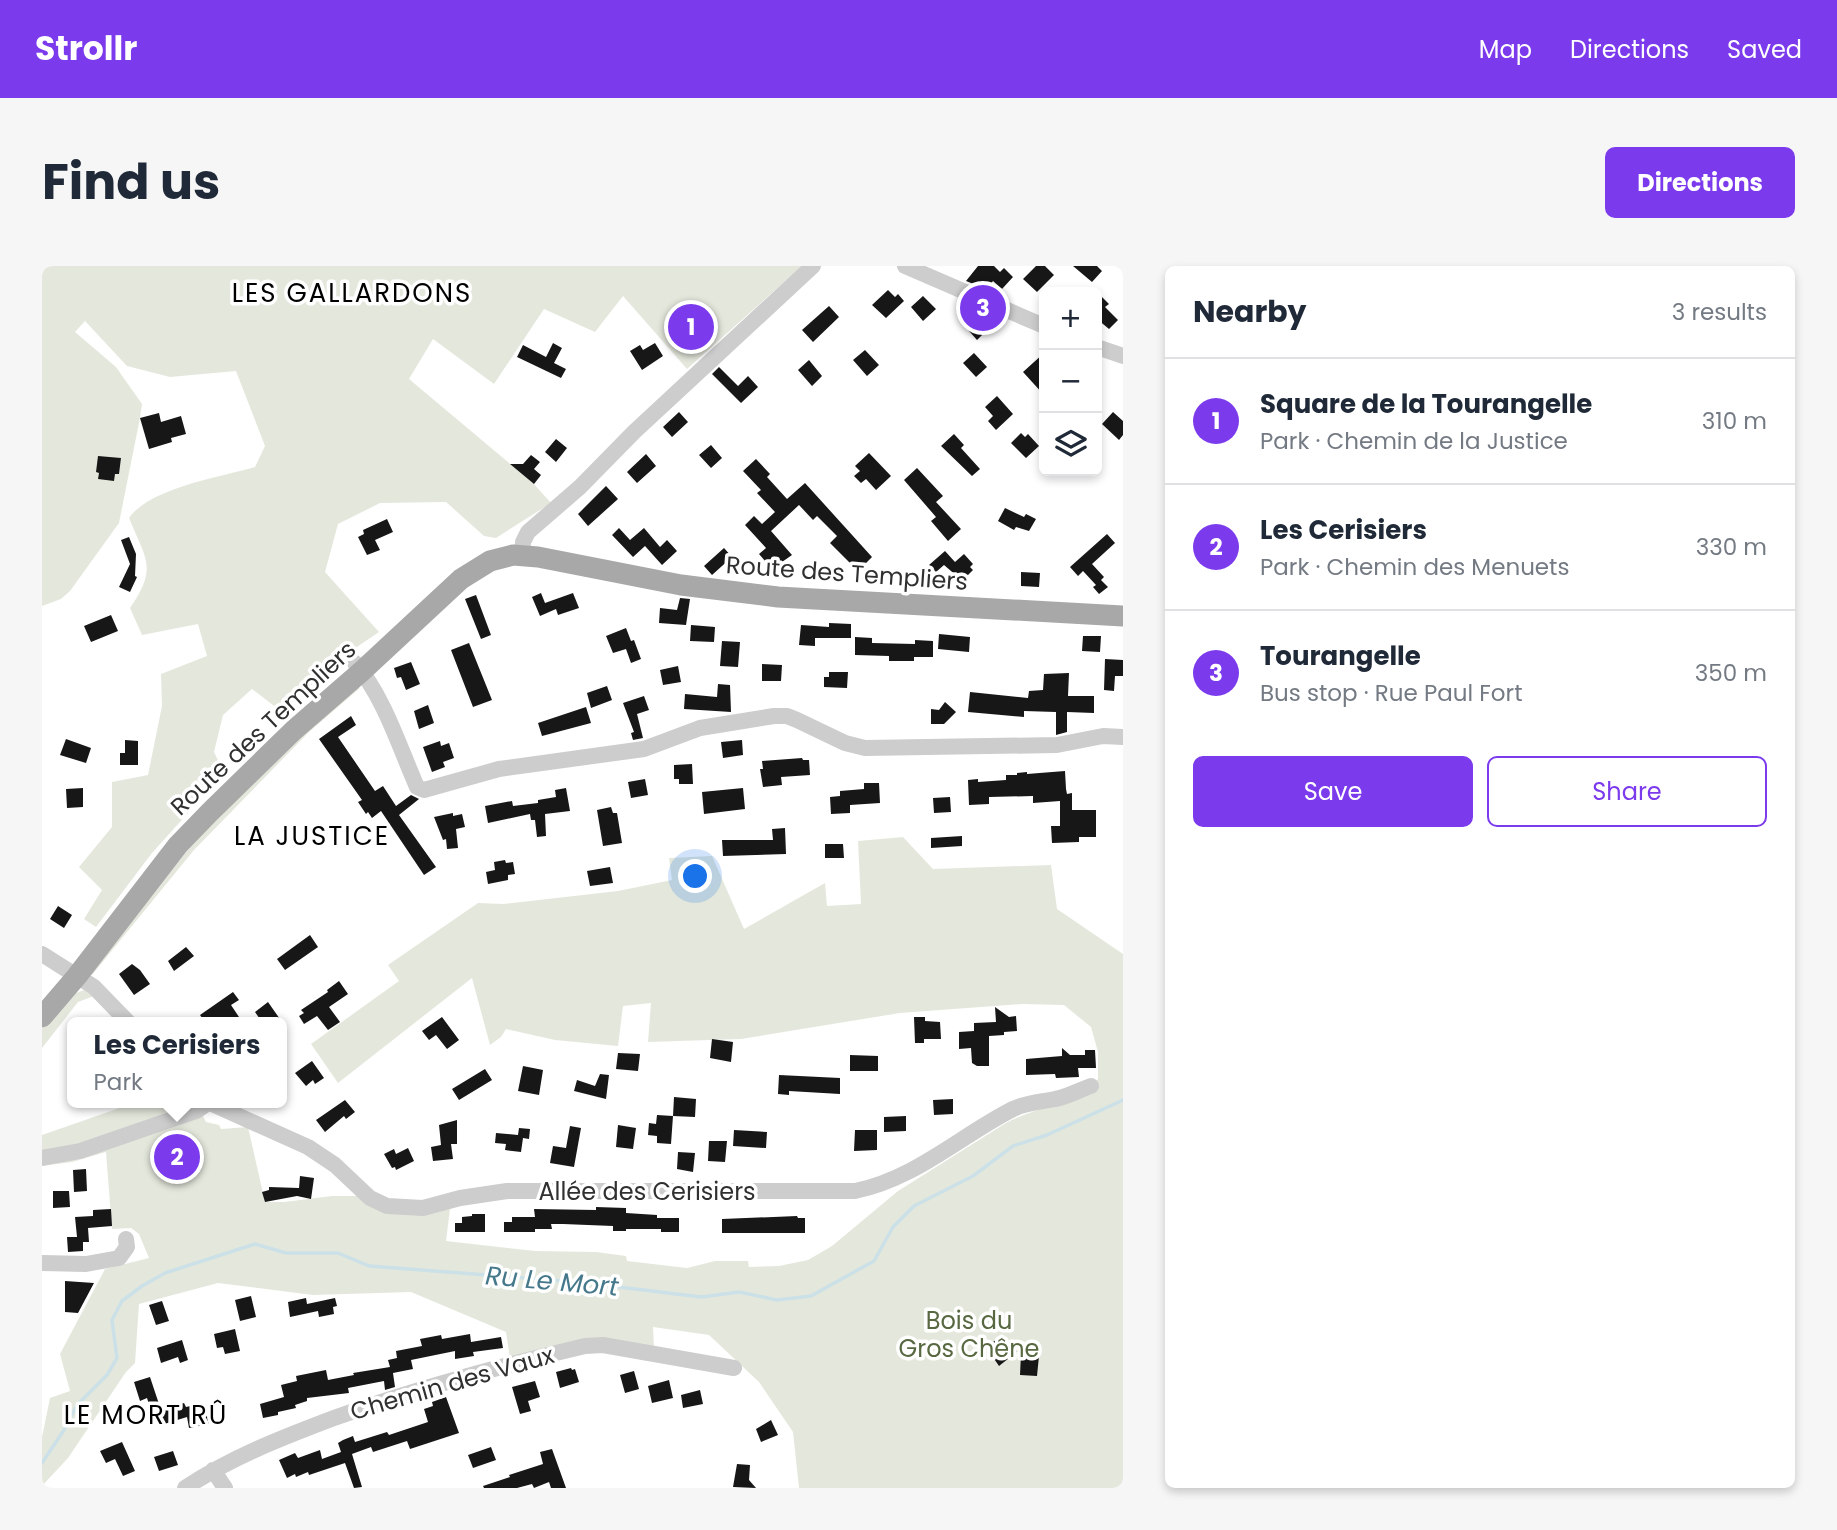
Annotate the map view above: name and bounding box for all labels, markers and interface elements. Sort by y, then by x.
text: Strollr [35,25,137,72]
text: Map [1479,33,1532,66]
text: Directions [1570,33,1689,66]
text: Saved [1727,33,1802,66]
button: Directions [1605,147,1795,218]
text: Find us [42,148,220,216]
district label: LES GALLARDONS [232,275,472,311]
pin: 3 [960,282,1006,334]
map controls [1039,287,1102,476]
button: + [1039,287,1102,350]
text: Nearby [1193,290,1307,333]
text: 3 results [1672,296,1767,328]
pin: 1 [668,301,714,353]
button: − [1039,350,1102,413]
text: Square de la Tourangelle [1260,386,1592,422]
text: 1 [1212,405,1220,437]
text: 310 m [1702,405,1767,437]
button: layers [1039,413,1102,476]
text: Park · Chemin de la Justice [1260,425,1568,457]
text: Les Cerisiers [1260,512,1427,548]
text: 2 [1209,531,1223,563]
text: 330 m [1696,531,1767,563]
street label: Route des Templiers [725,548,969,598]
text: Park · Chemin des Menuets [1260,551,1570,583]
street label: Route des Templiers [163,633,363,823]
text: Tourangelle [1260,638,1421,674]
text: 3 [1209,657,1223,689]
text: 350 m [1695,657,1767,689]
text: Bus stop · Rue Paul Fort [1260,677,1523,709]
button: Save [1193,756,1473,827]
button: Share [1487,756,1767,827]
district label: LA JUSTICE [234,818,390,854]
your location [678,859,712,893]
popup [67,1017,287,1108]
text: Les Cerisiers [94,1027,260,1063]
text: Park [94,1066,143,1098]
pin: 2 [154,1131,200,1183]
street label: Allée des Cerisiers [538,1175,756,1208]
water label: Ru Le Mort [484,1257,621,1305]
park label: Bois du Gros Chêne [899,1304,1039,1365]
street label: Chemin des Vaux [346,1338,558,1428]
district label: LE MORT RÛ [64,1397,228,1433]

